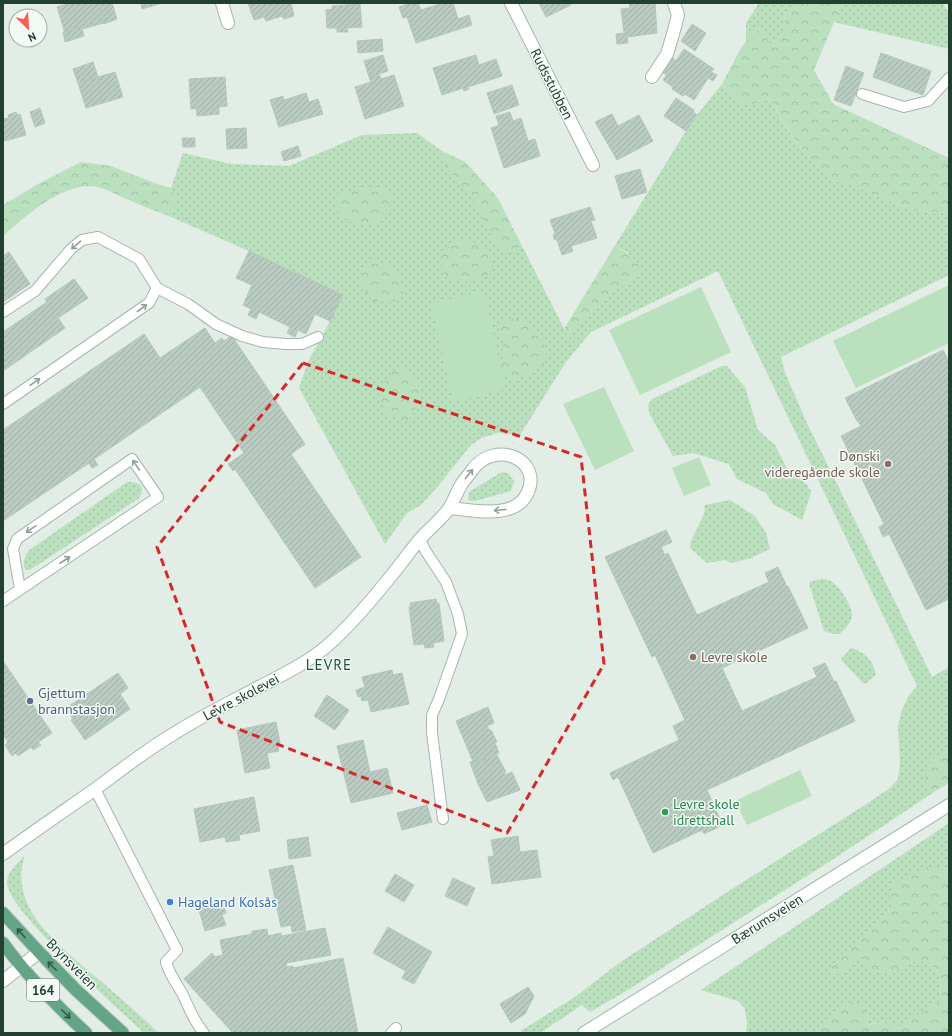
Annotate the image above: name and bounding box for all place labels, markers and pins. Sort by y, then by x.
place label: Dønski videregående skole [764,447,880,481]
marker: Dønski videregående skole [883,459,893,469]
place label: Levre skole [701,648,768,666]
marker: Levre skole [688,652,698,662]
place label: Gjettum brannstasjon [38,684,115,718]
marker: Gjettum brannstasjon [25,696,35,706]
place label: Levre skole idrettshall [673,795,740,829]
marker: Levre skole idrettshall [660,807,670,817]
place label: Hageland Kolsås [178,893,277,911]
marker: Hageland Kolsås [165,897,175,907]

